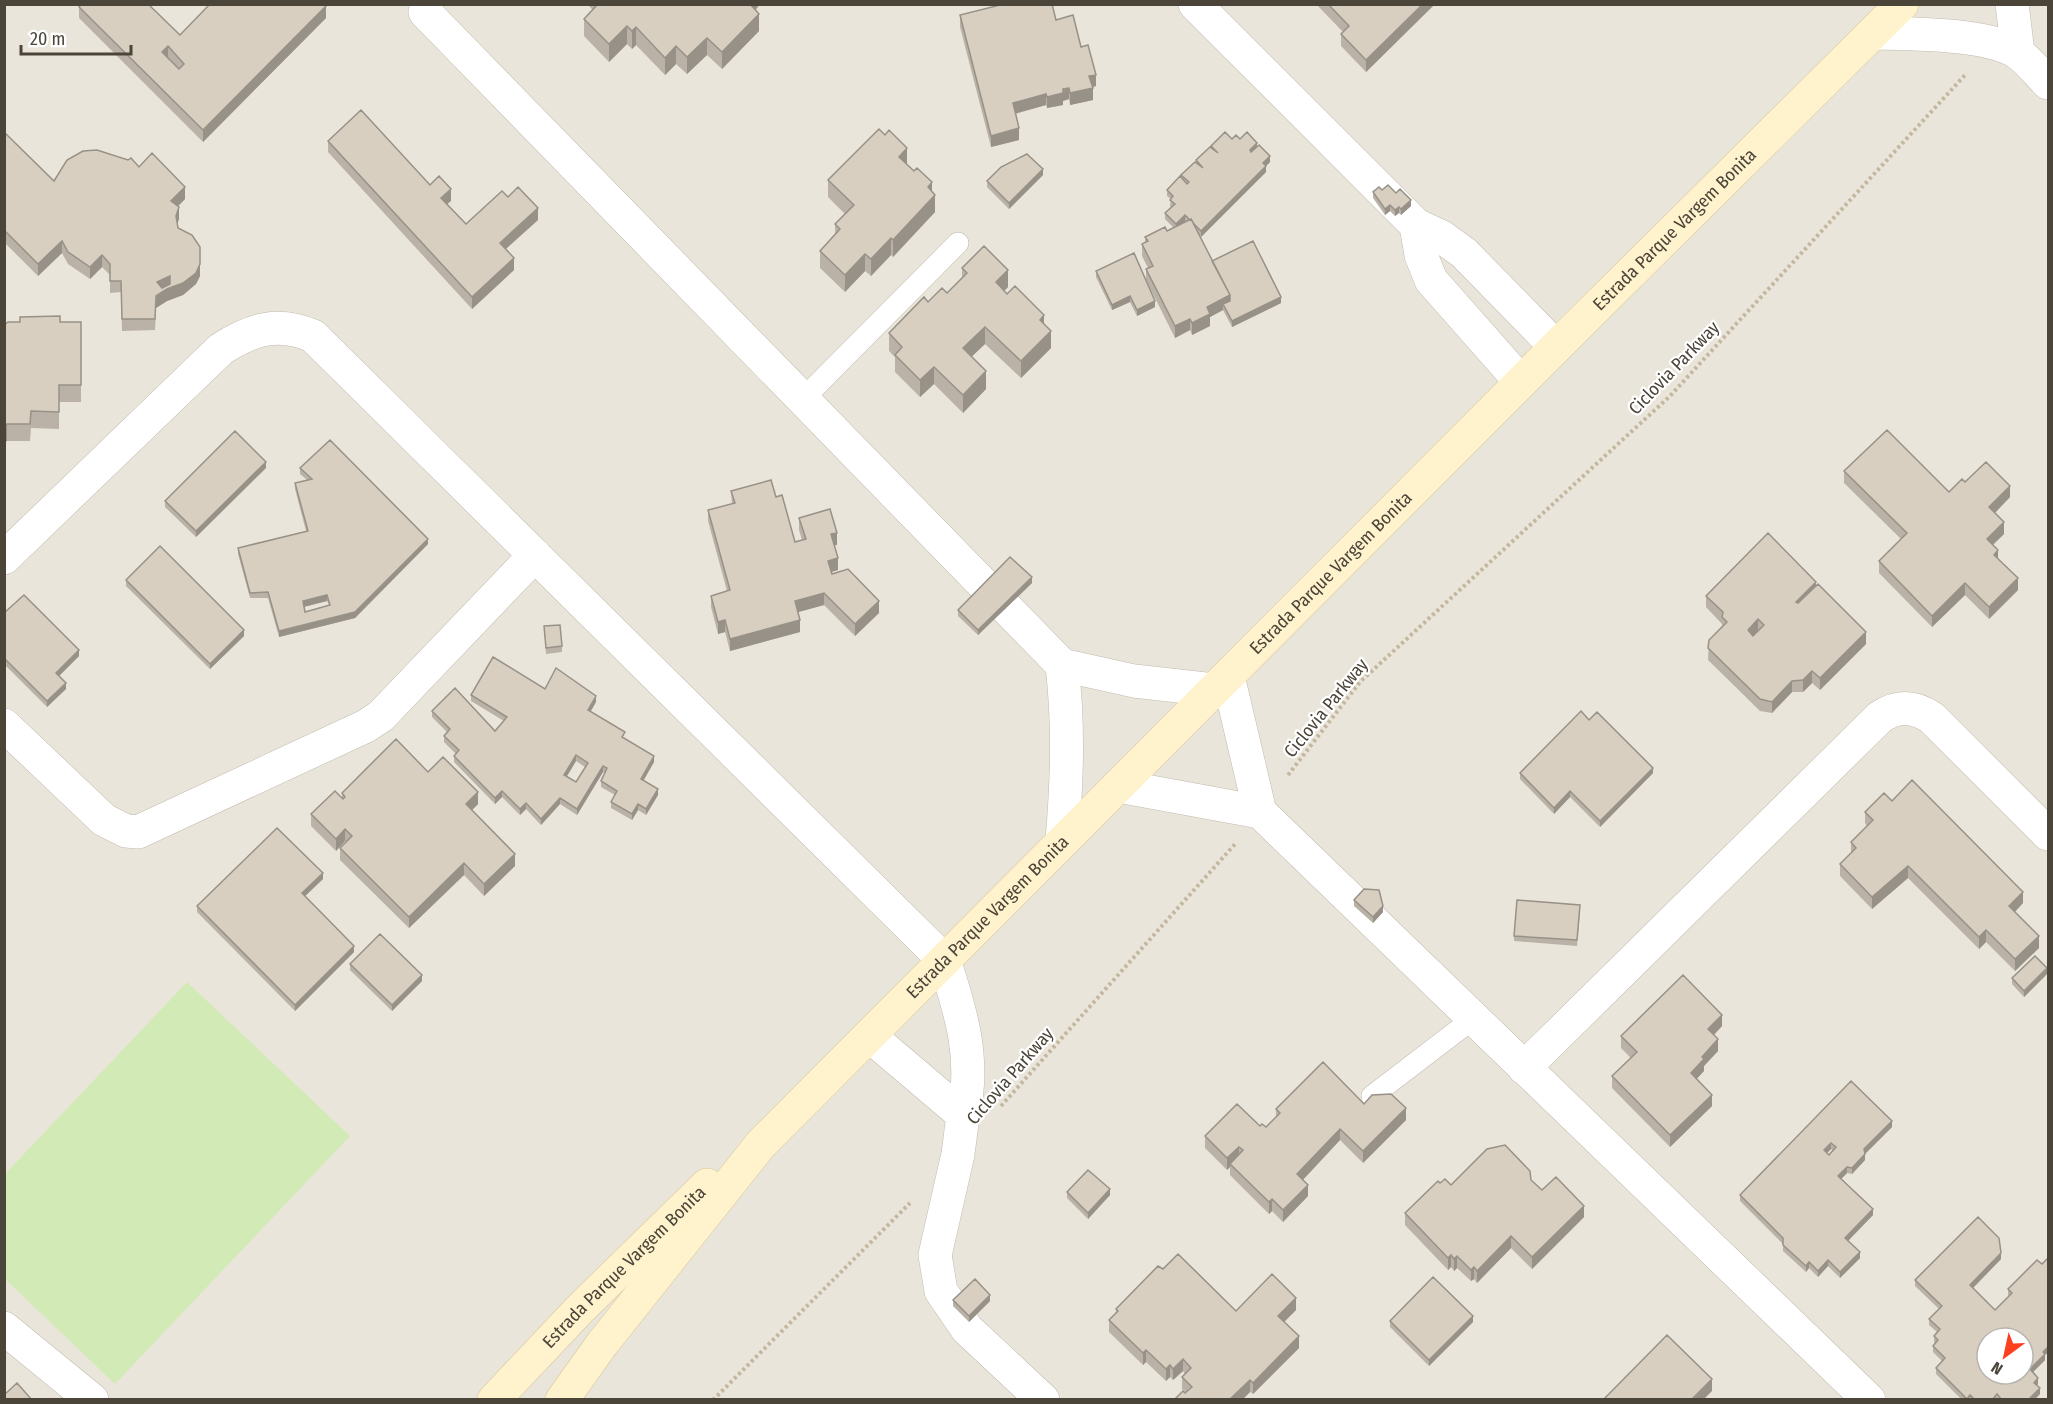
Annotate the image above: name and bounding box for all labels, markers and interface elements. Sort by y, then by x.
scale bar [21,18,130,56]
text: 20 m [30,28,65,50]
street label: Estrada Parque Vargem Bonita [1588,144,1761,315]
street label: Ciclovia Parkway [1624,317,1724,419]
street label: Estrada Parque Vargem Bonita [1245,487,1417,659]
street label: Ciclovia Parkway [1279,654,1373,762]
street label: Estrada Parque Vargem Bonita [902,831,1073,1003]
street label: Ciclovia Parkway [962,1023,1058,1129]
street label: Estrada Parque Vargem Bonita [538,1181,710,1353]
north arrow [1975,1326,2035,1386]
text: N [1988,1358,2006,1379]

